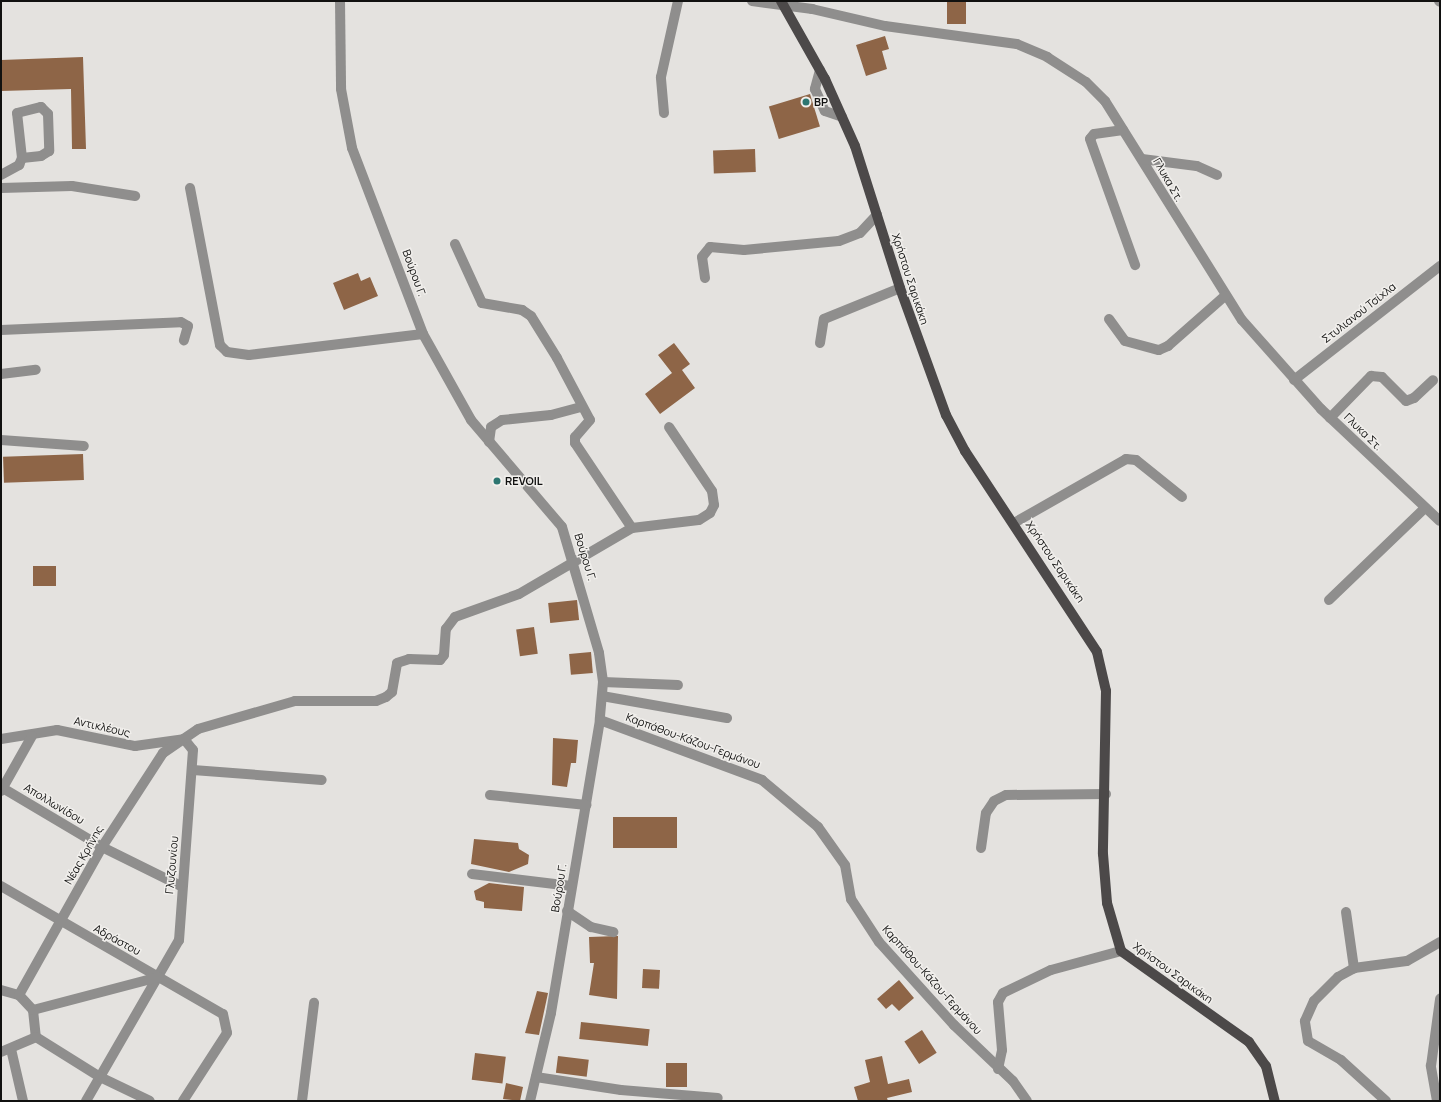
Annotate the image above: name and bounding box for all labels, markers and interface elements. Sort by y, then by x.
place label: BP [814,95,828,109]
marker: BP [801,97,811,107]
street label: Γλυκα Στ. [1150,156,1186,204]
street label: Χρήστου Σαρικάκη [889,232,931,326]
street label: Βούρου Γ. [399,248,429,298]
street label: Στυλιανού Τσίχλα [1319,280,1399,346]
street label: Γλυκα Στ. [1341,411,1385,453]
place label: REVOIL [505,474,543,488]
marker: REVOIL [492,476,502,486]
street label: Χρήστου Σαρικάκη [1023,519,1087,605]
street label: Βούρου Γ. [572,532,598,582]
street label: Καρπάθου-Κάζου-Γερμάνου [624,710,762,772]
street label: Αντικλέους [73,714,131,740]
street label: Απολλωνίδου [21,781,87,827]
street label: Νέας Κρήνης [62,823,106,887]
street label: Γλυζουνίου [163,835,181,895]
street label: Βούρου Γ. [549,863,569,913]
street label: Αδράστου [91,922,143,958]
street label: Καρπάθου-Κάζου-Γερμάνου [880,923,984,1037]
street label: Χρήστου Σαρικάκη [1131,940,1215,1006]

